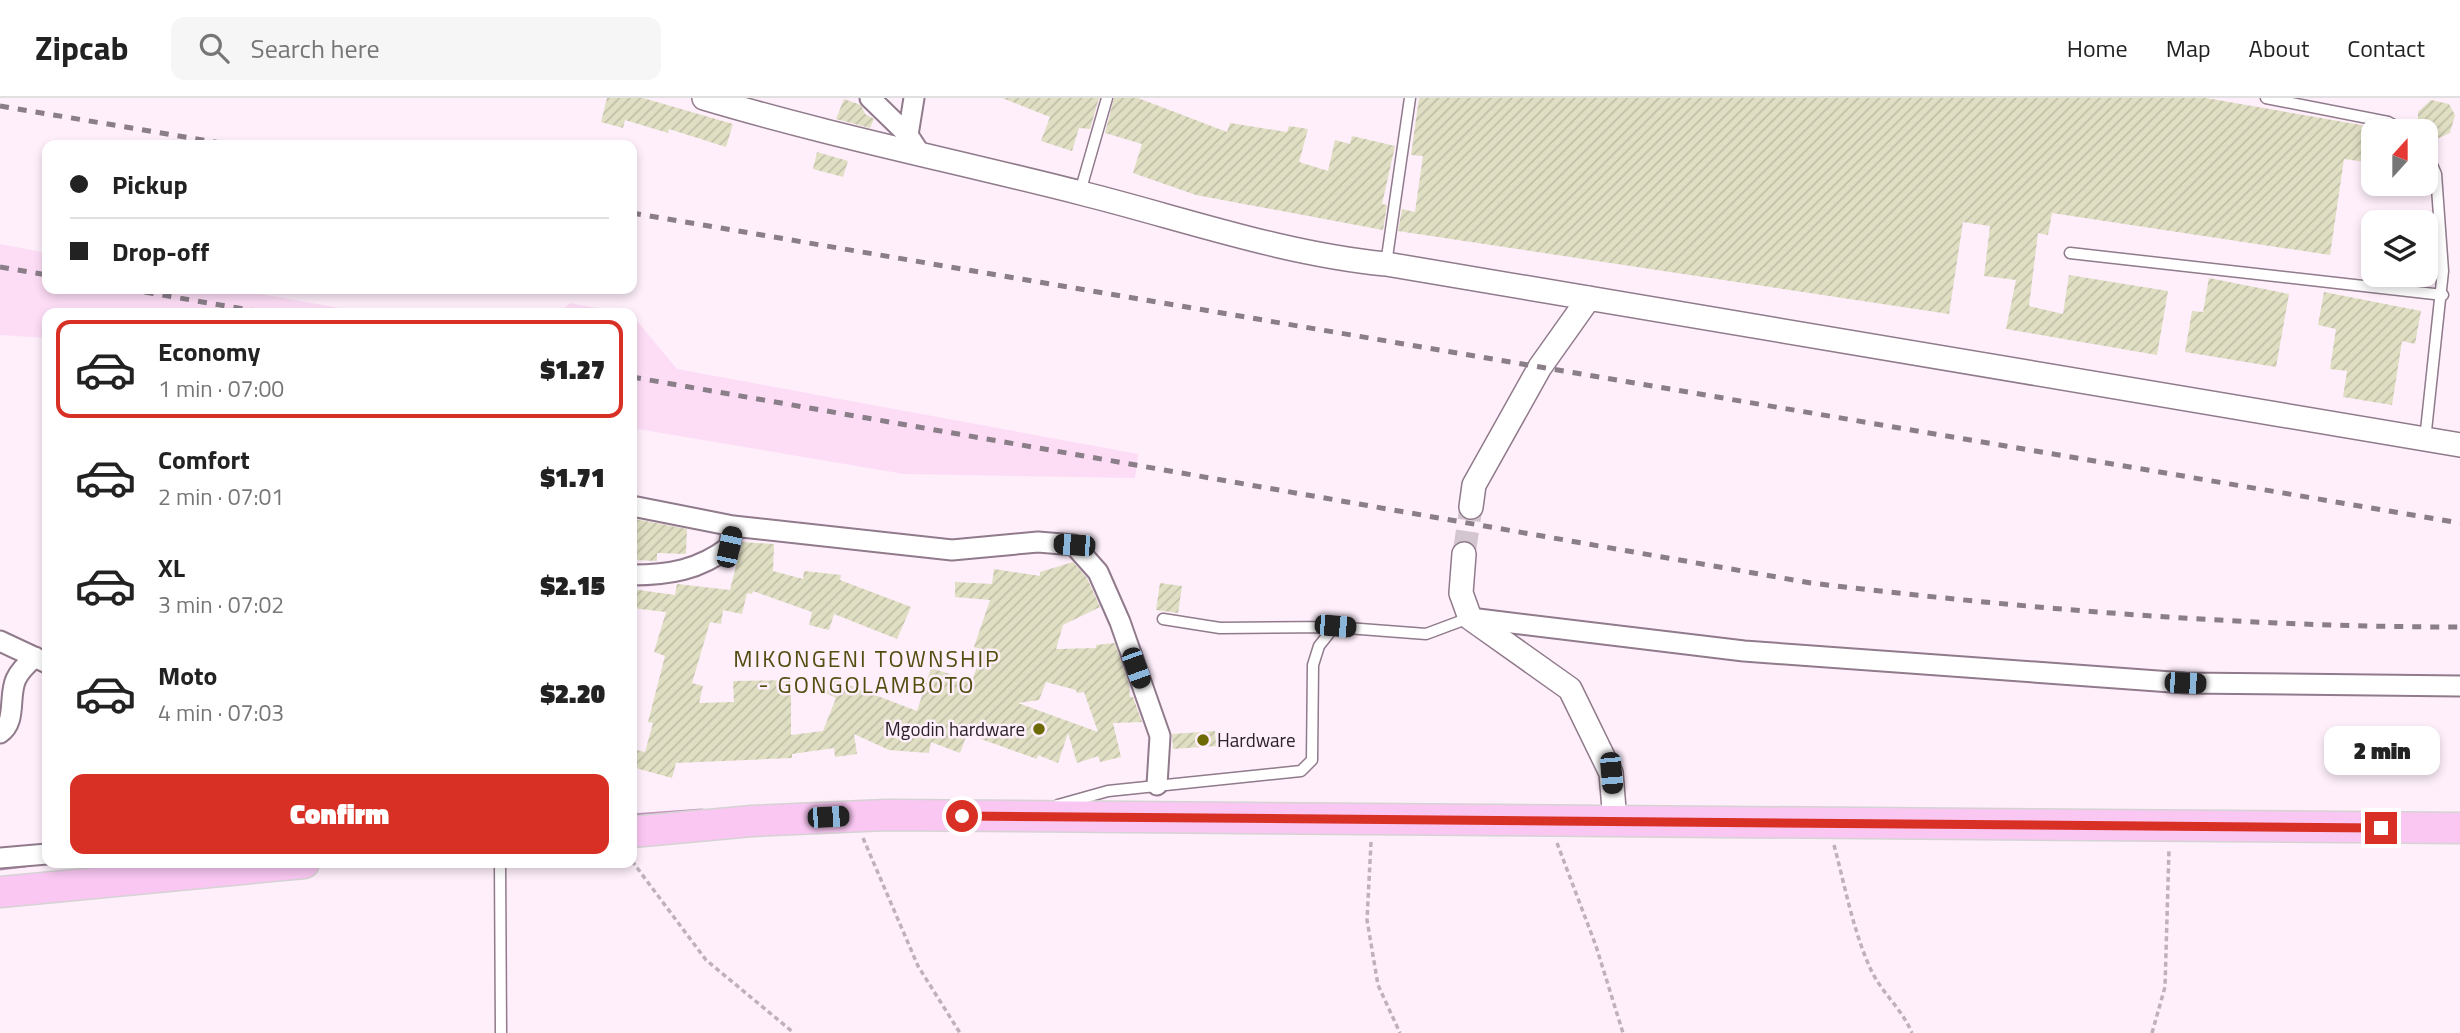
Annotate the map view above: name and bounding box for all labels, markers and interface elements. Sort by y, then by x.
search box [171,17,661,80]
text: Zipcab [35,23,129,73]
icon: search [195,29,233,67]
text: Search here [251,29,380,68]
text: Home [2067,30,2128,66]
text: Map [2166,30,2211,66]
text: About [2249,30,2309,66]
text: Contact [2347,30,2425,66]
north arrow [2361,119,2438,196]
map controls [2361,119,2438,287]
text: Pickup [112,165,188,204]
button: layers [2361,210,2438,287]
text: Drop-off [112,232,209,271]
text: Economy [158,332,260,371]
icon: car [74,338,137,401]
text: $1.27 [540,350,605,389]
text: 1 min · 07:00 [158,371,284,406]
text: Comfort [158,440,250,479]
icon: car [74,446,137,509]
text: $1.71 [540,458,605,497]
text: 2 min · 07:01 [158,479,284,514]
car [715,524,744,570]
car [1053,533,1096,557]
text: XL [158,548,185,587]
icon: car [74,554,137,617]
text: $2.15 [540,566,605,605]
text: 3 min · 07:02 [158,587,284,622]
car [1314,614,1357,638]
district label: MIKONGENI TOWNSHIP - GONGOLAMBOTO [733,641,1001,702]
car [1119,645,1154,691]
text: Moto [158,656,217,695]
icon: car [74,662,137,725]
car [2164,672,2207,694]
text: $2.20 [540,674,605,713]
text: 4 min · 07:03 [158,695,284,730]
place label: Mgodin hardware [885,714,1025,743]
marker: Mgodin hardware [1031,721,1047,737]
place label: Hardware [1217,725,1296,754]
callout: 2 min [2323,726,2439,776]
marker: Hardware [1195,732,1211,748]
text: 2 min [2353,733,2411,768]
car [1599,751,1624,795]
button: Confirm [70,774,609,854]
route start [946,800,978,832]
car [807,805,850,829]
route end [2365,812,2397,844]

